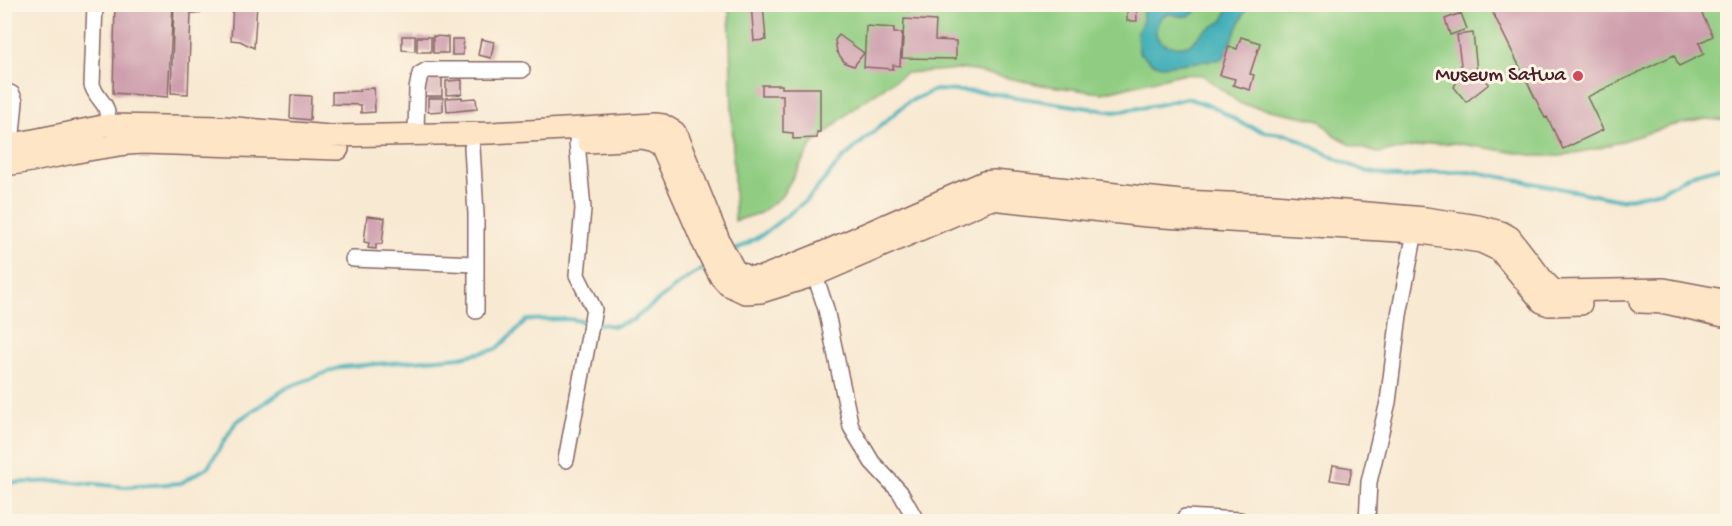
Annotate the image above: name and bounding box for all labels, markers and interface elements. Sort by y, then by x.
place label: Museum Satwa [1435,64,1567,89]
marker: Museum Satwa [1571,69,1585,83]

